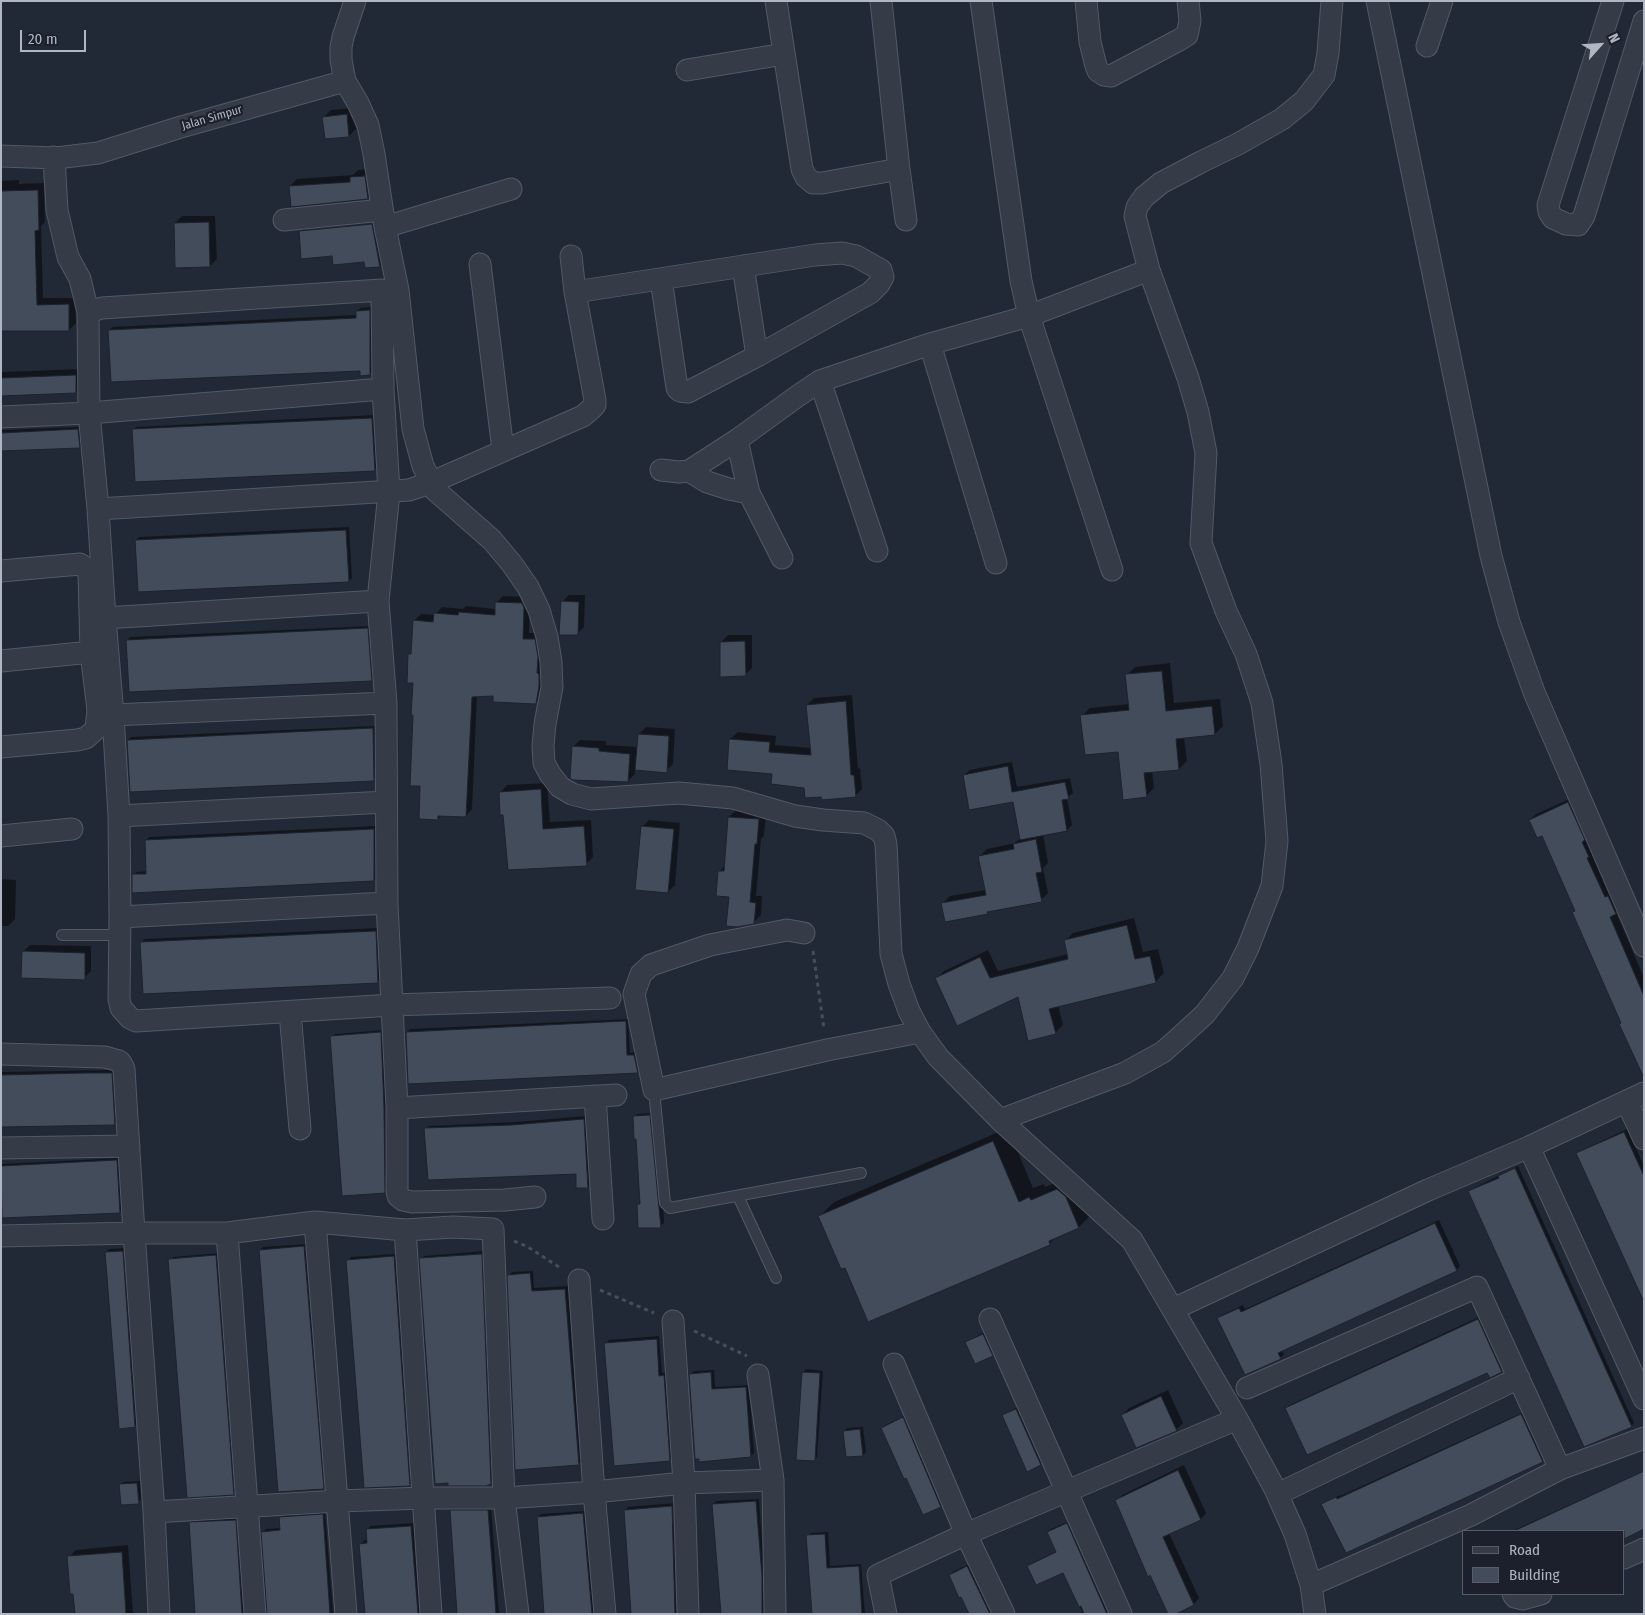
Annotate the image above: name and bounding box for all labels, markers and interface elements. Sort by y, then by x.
scale bar [22,20,89,52]
north arrow [1575,20,1625,70]
text: 20 m [28,30,58,48]
text: N [1604,31,1623,46]
street label: Jalan Simpur [180,103,244,133]
legend [1462,1530,1625,1595]
text: Road [1509,1541,1540,1559]
text: Building [1509,1566,1560,1584]

